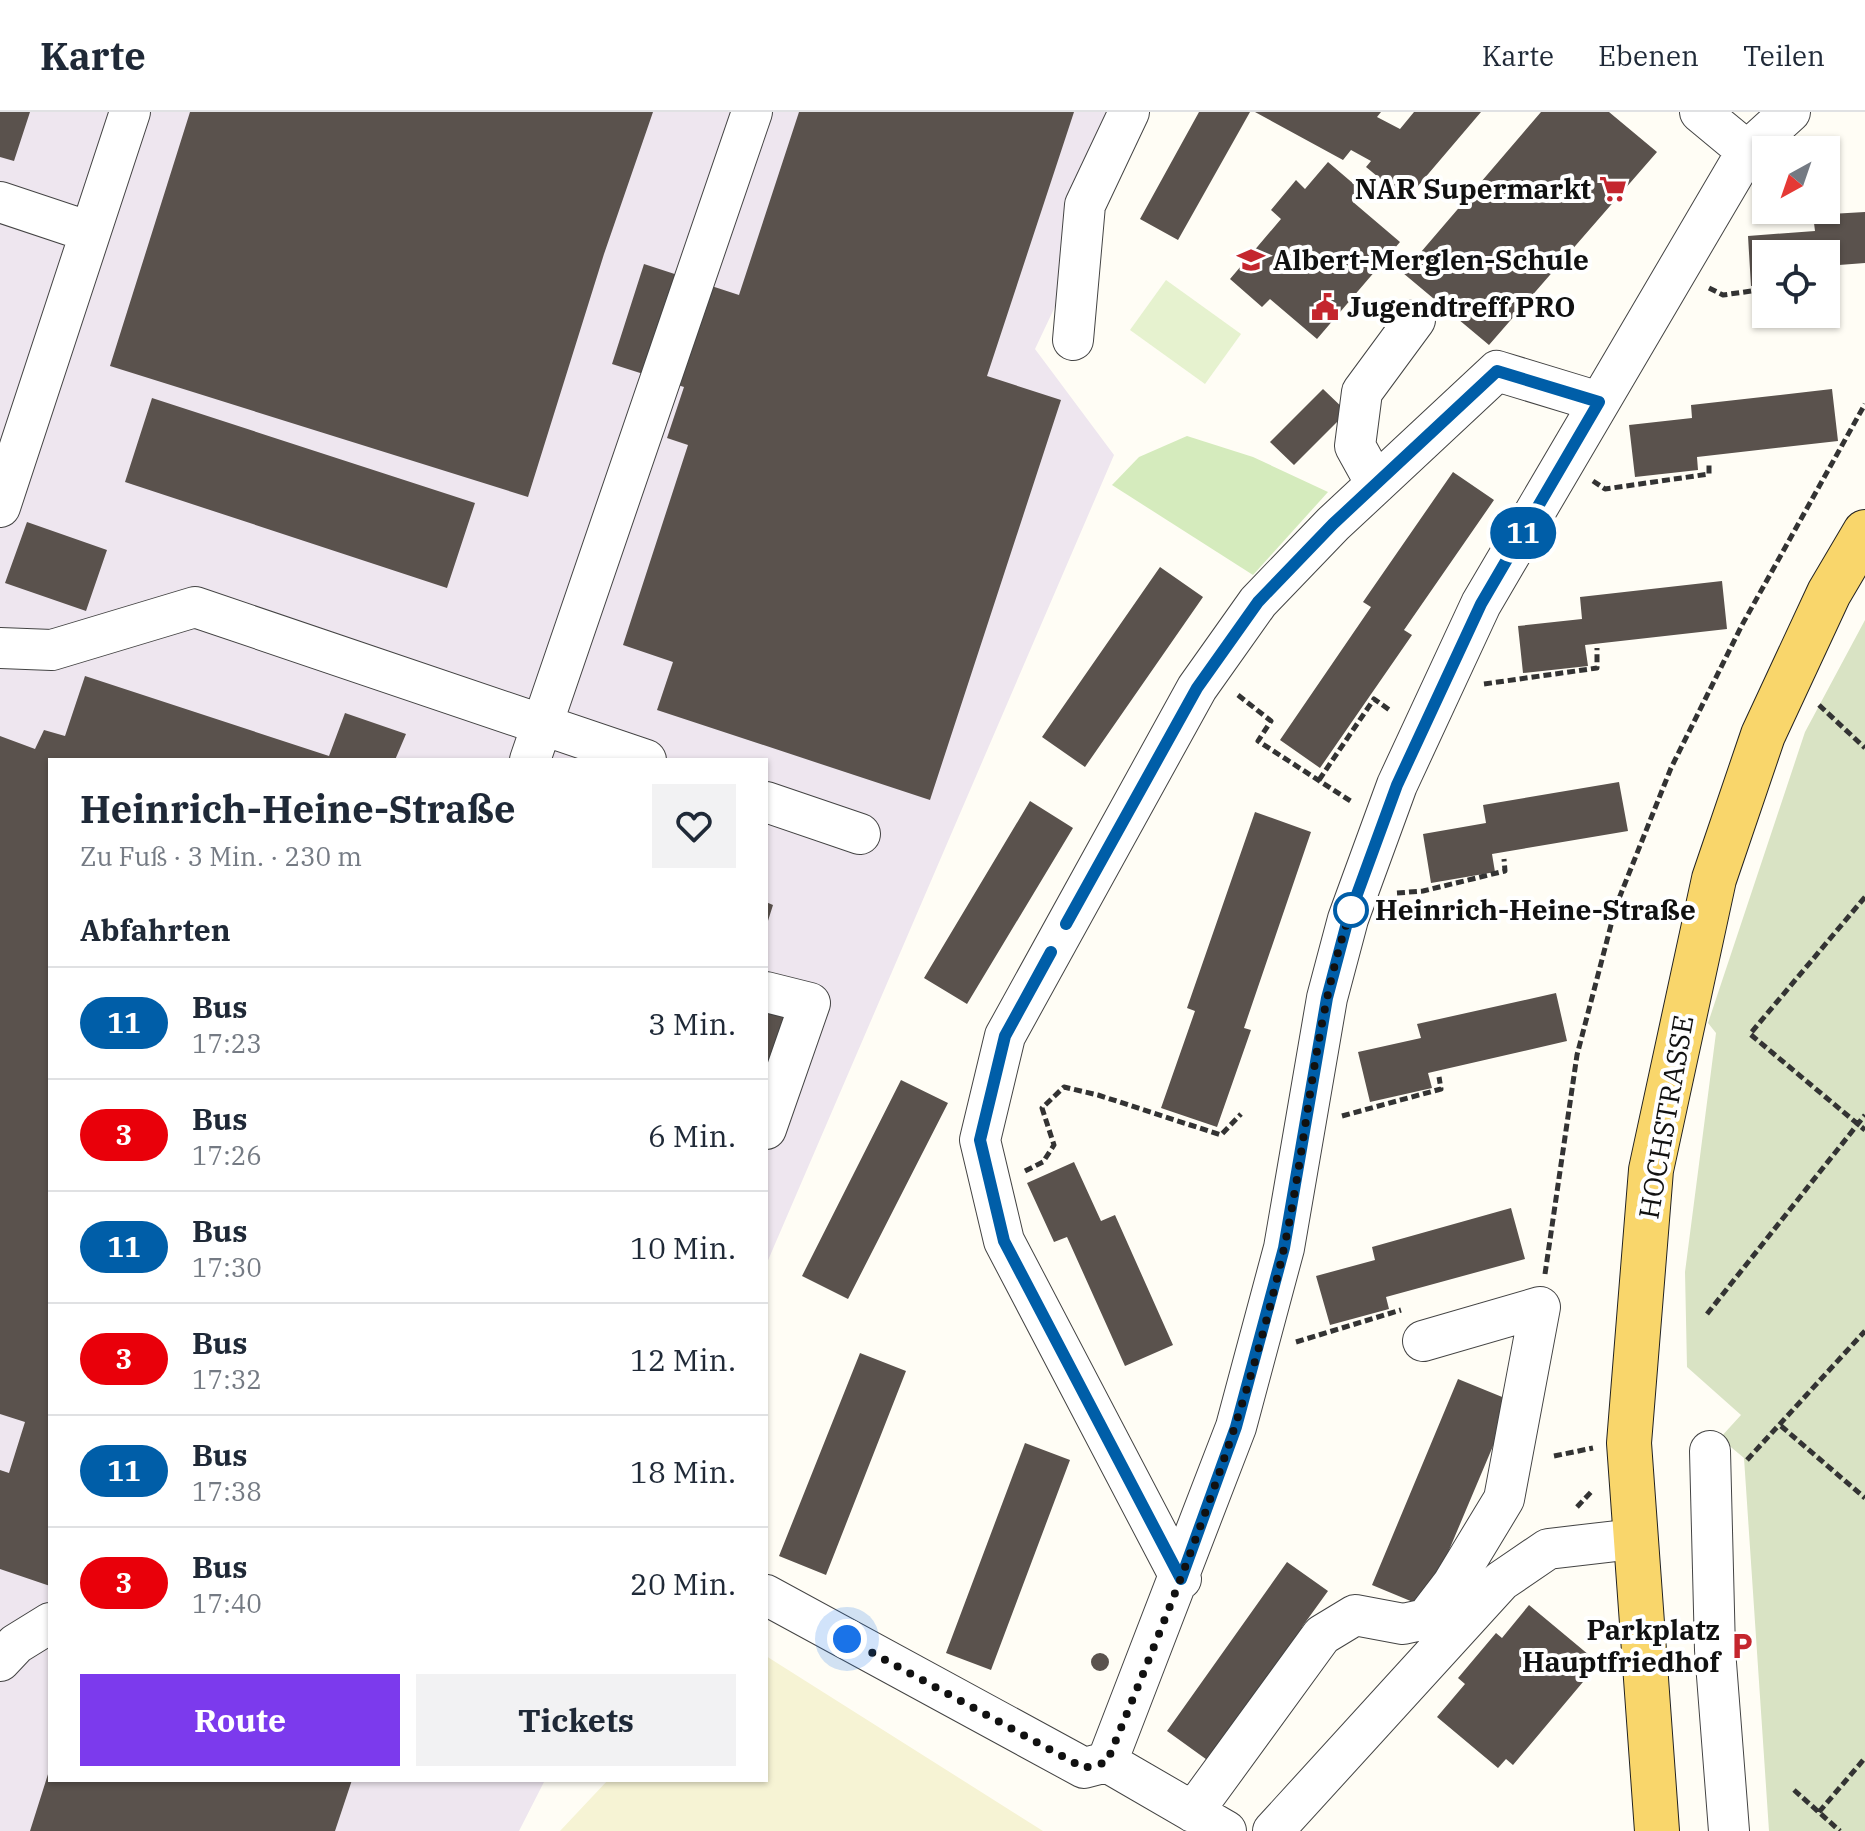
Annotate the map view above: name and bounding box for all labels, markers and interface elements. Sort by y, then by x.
text: Karte [40,31,146,80]
text: Karte [1482,37,1554,74]
text: Ebenen [1598,37,1699,74]
text: Teilen [1743,37,1825,74]
north arrow [1752,136,1840,224]
map controls [1752,136,1840,328]
place label: NAR Supermarkt [1355,170,1591,207]
supermarket icon: NAR Supermarkt [1598,174,1628,204]
button: locate [1752,240,1840,328]
place label: Albert-Merglen-Schule [1273,241,1589,278]
school or university icon: Albert-Merglen-Schule [1236,245,1266,275]
place label: Jugendtreff PRO [1347,288,1576,325]
public building icon: Jugendtreff PRO [1310,292,1340,322]
line badge: 11 [1487,507,1559,559]
text: 11 [1506,514,1540,551]
text: Heinrich-Heine-Straße [80,784,515,833]
button: heart [652,784,736,868]
text: Zu Fuß · 3 Min. · 230 m [80,839,362,873]
place label: Heinrich-Heine-Straße [1375,891,1696,928]
marker: Heinrich-Heine-Straße [1334,893,1368,927]
text: Abfahrten [80,910,231,949]
text: Bus [192,987,247,1026]
text: 11 [107,1004,141,1041]
text: 3 Min. [648,1004,736,1043]
street label: HOCHSTRASSE [1629,1012,1702,1222]
text: 17:23 [192,1026,262,1060]
text: Bus [192,1099,247,1138]
text: 3 [116,1116,132,1153]
text: 6 Min. [648,1116,736,1155]
text: 17:26 [192,1138,262,1172]
text: Bus [192,1211,247,1250]
text: 11 [107,1228,141,1265]
text: 10 Min. [630,1228,736,1267]
text: 17:30 [192,1250,262,1284]
text: Bus [192,1323,247,1362]
text: 3 [116,1340,132,1377]
text: 12 Min. [630,1340,736,1379]
text: 17:32 [192,1362,262,1396]
text: Bus [192,1435,247,1474]
text: 11 [107,1452,141,1489]
text: 18 Min. [630,1452,736,1491]
text: 17:38 [192,1474,262,1508]
text: Bus [192,1547,247,1586]
text: 3 [116,1564,132,1601]
text: 20 Min. [630,1564,736,1603]
text: 17:40 [192,1586,262,1620]
place label: Parkplatz Hauptfriedhof [1522,1611,1722,1680]
your location [827,1619,867,1659]
parking icon: Parkplatz Hauptfriedhof [1727,1631,1757,1661]
button: Route [80,1674,400,1766]
button: Tickets [416,1674,736,1766]

